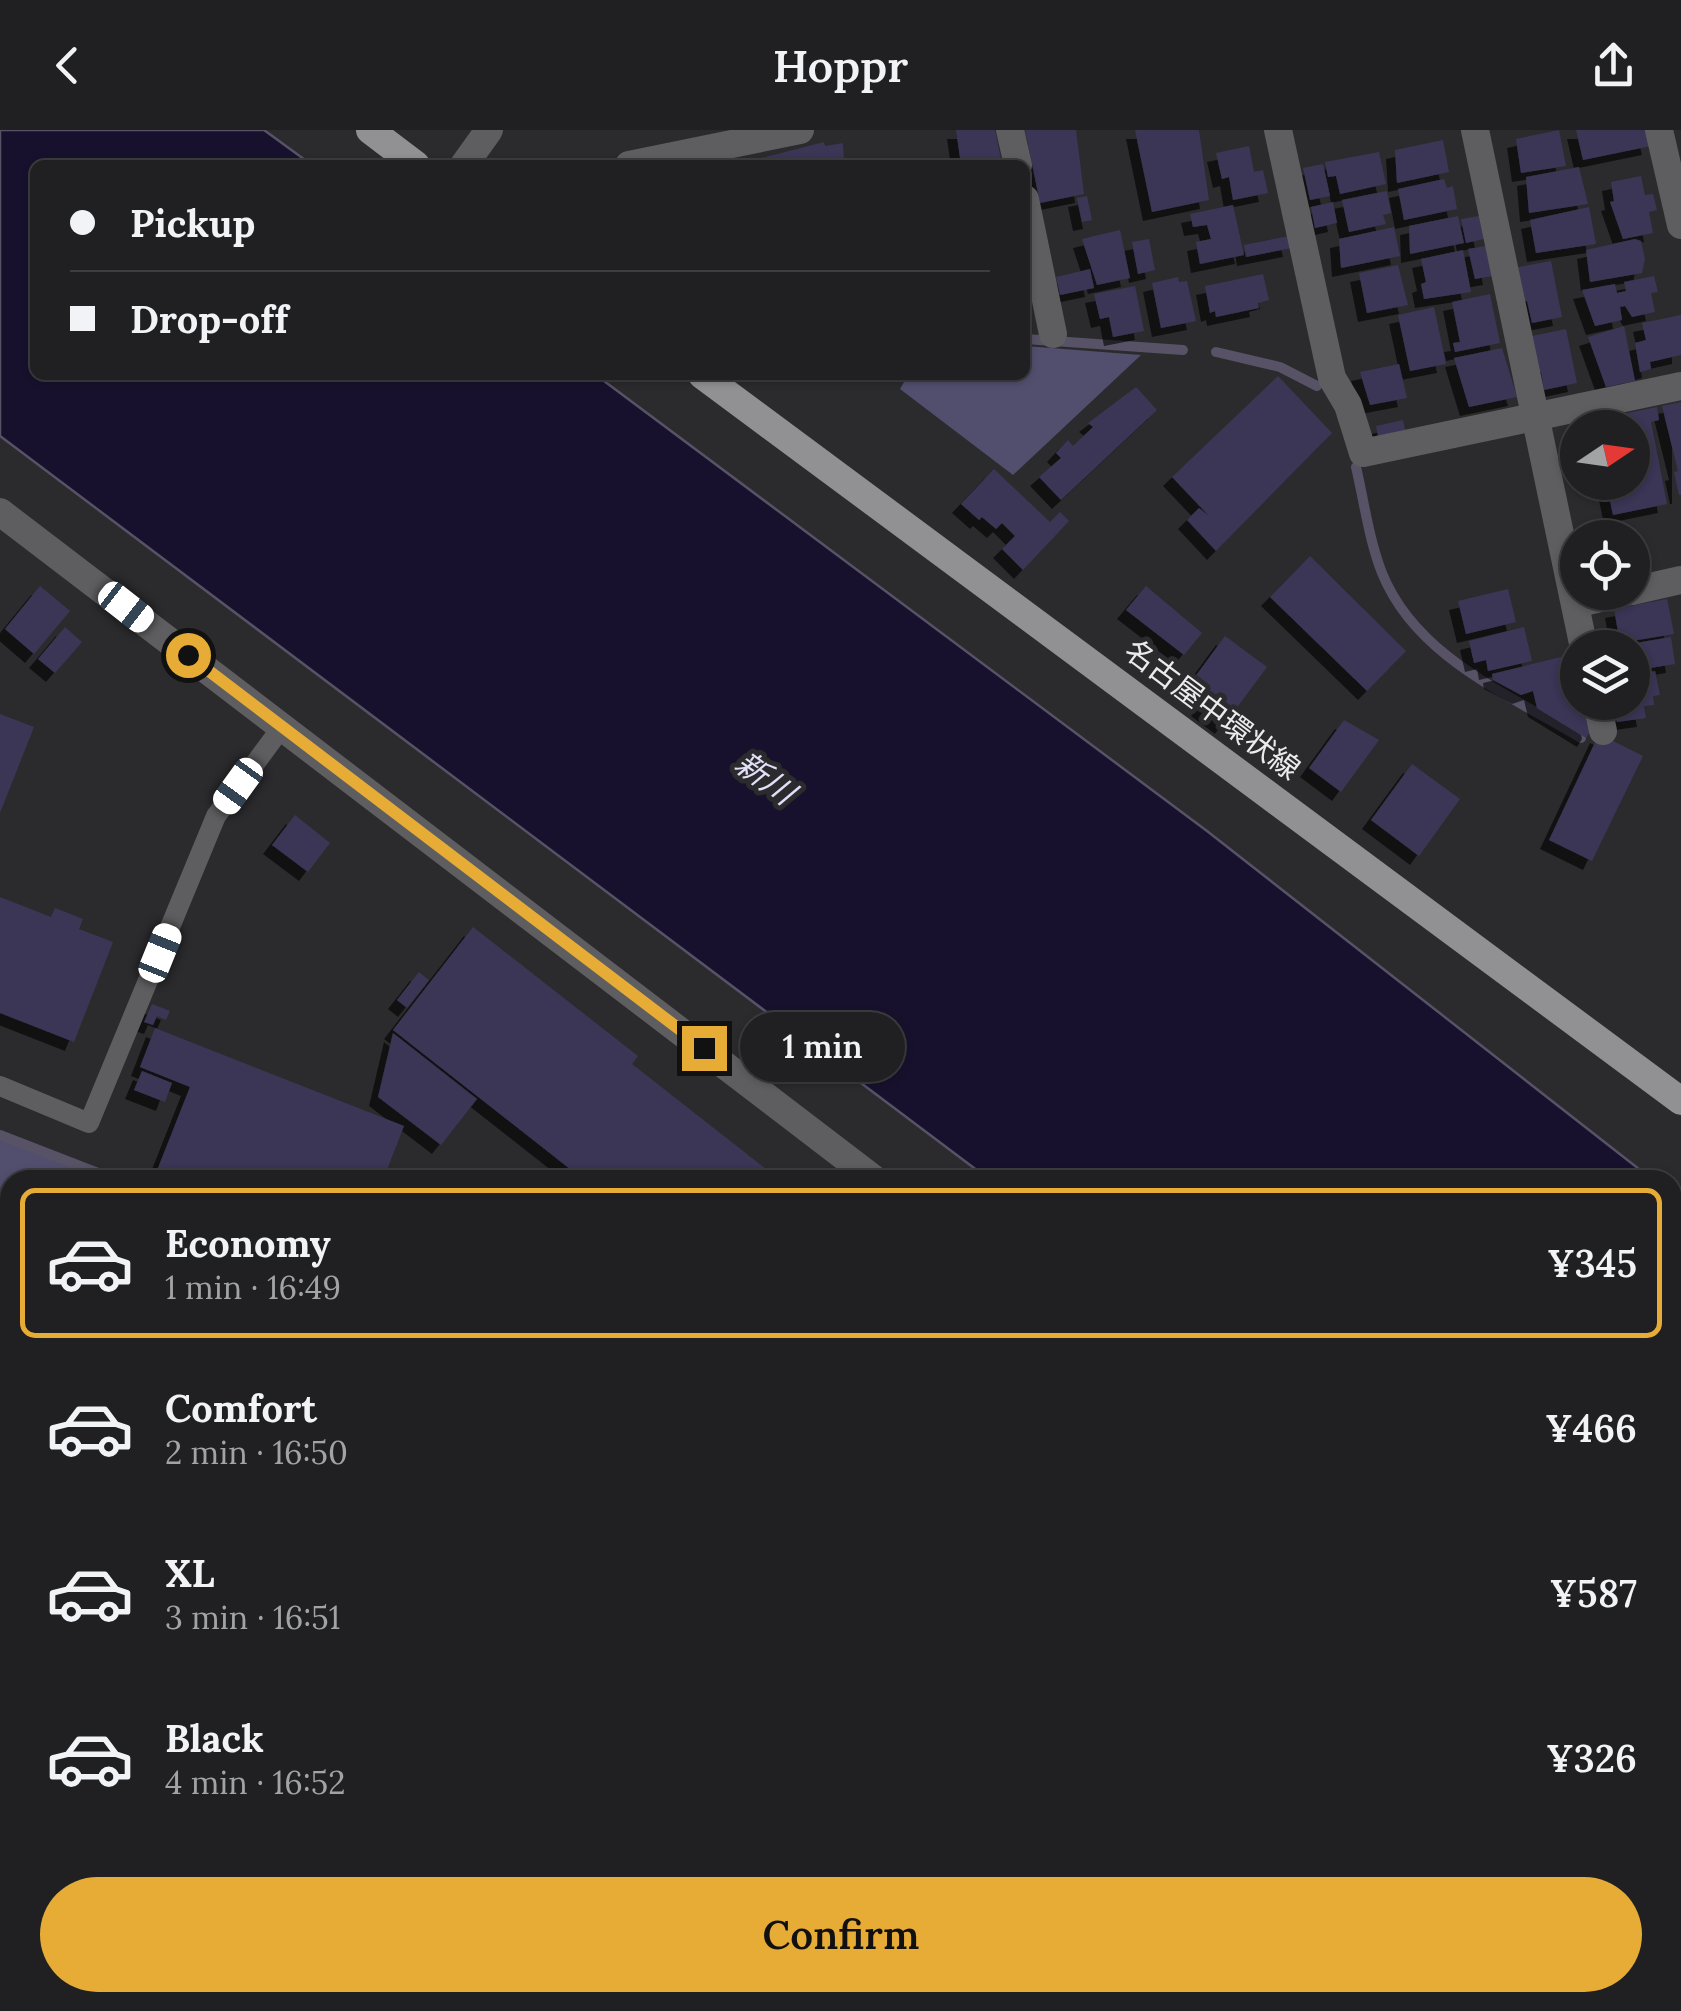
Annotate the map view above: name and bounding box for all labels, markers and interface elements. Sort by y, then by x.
text: Hoppr [773,37,908,94]
icon: back [40,38,95,93]
icon: share [1586,38,1641,93]
text: Pickup [130,199,255,247]
text: Drop-off [130,295,288,343]
north arrow [1560,410,1650,500]
map controls [1560,410,1650,720]
button: locate [1560,520,1650,610]
car [93,577,159,637]
button: layers [1560,630,1650,720]
street label: 名古屋中環状線 [1117,631,1308,788]
route start [166,633,211,678]
water label: 新川 [727,742,806,815]
car [208,753,268,819]
car [135,920,185,986]
callout: 1 min [739,1013,904,1083]
route end [682,1026,727,1071]
text: 1 min [782,1026,863,1067]
icon: car [45,1218,135,1308]
text: Economy [165,1219,331,1267]
text: ¥345 [1547,1239,1637,1287]
text: 1 min · 16:49 [165,1267,341,1308]
icon: car [45,1383,135,1473]
text: Comfort [165,1384,317,1432]
text: ¥466 [1545,1404,1637,1452]
text: 2 min · 16:50 [165,1432,348,1473]
icon: car [45,1548,135,1638]
text: XL [165,1549,215,1597]
text: ¥587 [1550,1569,1637,1617]
text: 3 min · 16:51 [165,1597,340,1638]
icon: car [45,1713,135,1803]
text: Black [165,1714,264,1762]
text: ¥326 [1546,1734,1637,1782]
text: 4 min · 16:52 [165,1762,345,1803]
button: Confirm [40,1877,1642,1992]

